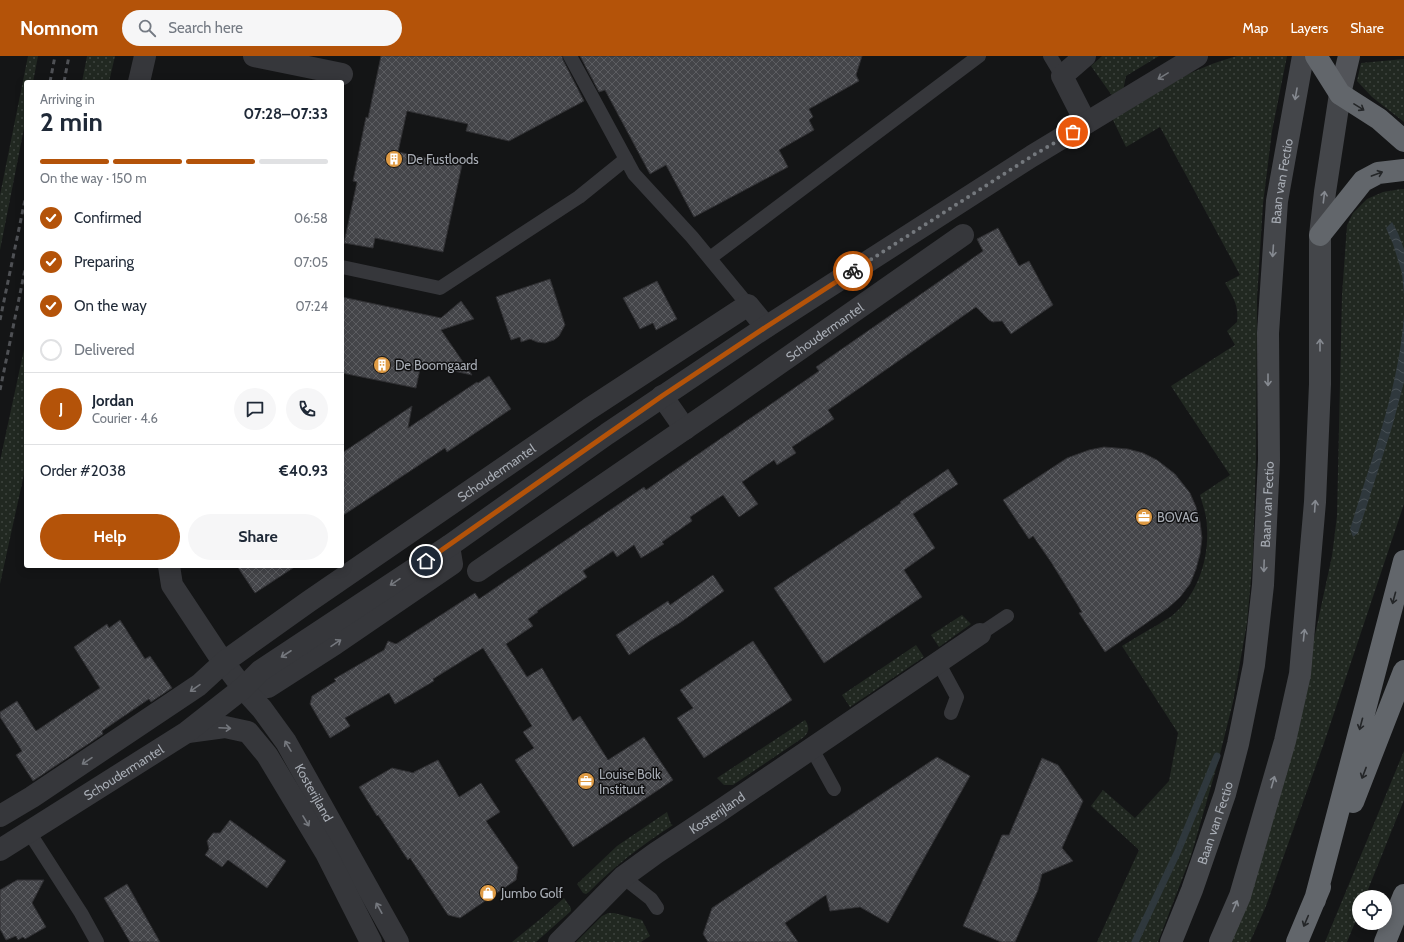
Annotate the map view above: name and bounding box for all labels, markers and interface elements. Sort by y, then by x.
search box [122,10,402,46]
text: Nomnom [20,17,98,40]
icon: search [136,17,158,39]
text: Search here [168,19,243,37]
text: Map [1243,19,1268,37]
text: Layers [1290,19,1328,37]
text: Share [1350,19,1384,37]
one-way arrow [1157,73,1169,81]
one-way arrow [1292,87,1300,100]
text: Arriving in [40,91,95,107]
one-way arrow [1353,103,1364,111]
text: 07:28–07:33 [243,105,328,123]
text: 2 min [40,106,103,138]
pin [1056,115,1090,149]
icon: bag [1062,121,1084,143]
street label: Baan van Fectio [1267,137,1296,225]
building icon: De Fustloods [384,149,404,169]
place label: De Fustloods [407,151,479,167]
text: On the way · 150 m [40,170,147,186]
one-way arrow [1371,170,1384,177]
one-way arrow [1320,191,1328,204]
icon: check [40,207,62,229]
text: Confirmed [74,209,142,227]
text: 06:58 [294,210,328,226]
one-way arrow [1270,244,1277,257]
icon: check [40,251,62,273]
courier [833,251,873,291]
text: Preparing [74,253,134,271]
text: 07:05 [294,254,328,270]
icon: bike [842,260,864,282]
icon: check [40,295,62,317]
text: On the way [74,297,147,315]
text: 07:24 [295,298,328,314]
street label: Schoudermantel [782,299,867,365]
one-way arrow [1316,339,1324,352]
text: Delivered [74,341,135,359]
building icon: De Boomgaard [372,355,392,375]
place label: De Boomgaard [395,357,478,373]
one-way arrow [1264,373,1272,386]
button: chat [234,388,276,430]
button: phone [286,388,328,430]
text: Jordan [92,392,134,410]
text: J [59,400,63,418]
text: Courier · 4.6 [92,410,158,426]
street label: Schoudermantel [454,440,539,505]
street label: Baan van Fectio [1257,461,1277,548]
text: Order #2038 [40,462,126,480]
text: €40.93 [279,462,328,480]
one-way arrow [1311,500,1318,513]
office icon: BOVAG [1134,507,1154,527]
place label: BOVAG [1157,509,1199,525]
button: Help [40,514,180,560]
button: Share [188,514,328,560]
pin [409,544,443,578]
icon: home [415,550,437,572]
one-way arrow [1261,559,1268,572]
one-way arrow [389,579,401,587]
one-way arrow [1390,592,1397,605]
one-way arrow [1300,629,1308,642]
one-way arrow [330,639,341,647]
one-way arrow [281,650,292,658]
one-way arrow [189,684,200,692]
one-way arrow [1357,717,1364,730]
one-way arrow [219,724,232,732]
one-way arrow [283,740,291,752]
street label: Schoudermantel [81,741,166,803]
one-way arrow [81,757,93,765]
street label: Kosterijland [292,761,337,824]
place label: Louise Bolk Instituut [599,766,661,797]
one-way arrow [1360,766,1368,778]
office icon: Louise Bolk Instituut [576,771,596,791]
one-way arrow [1270,776,1277,789]
street label: Baan van Fectio [1193,780,1236,866]
street label: Kosterijland [686,788,748,837]
one-way arrow [303,815,311,827]
shop icon: Jumbo Golf [478,883,498,903]
place label: Jumbo Golf [500,885,564,901]
map controls [1352,890,1392,930]
button: locate [1352,890,1392,930]
one-way arrow [1232,901,1240,913]
one-way arrow [375,902,382,914]
one-way arrow [1302,915,1309,927]

